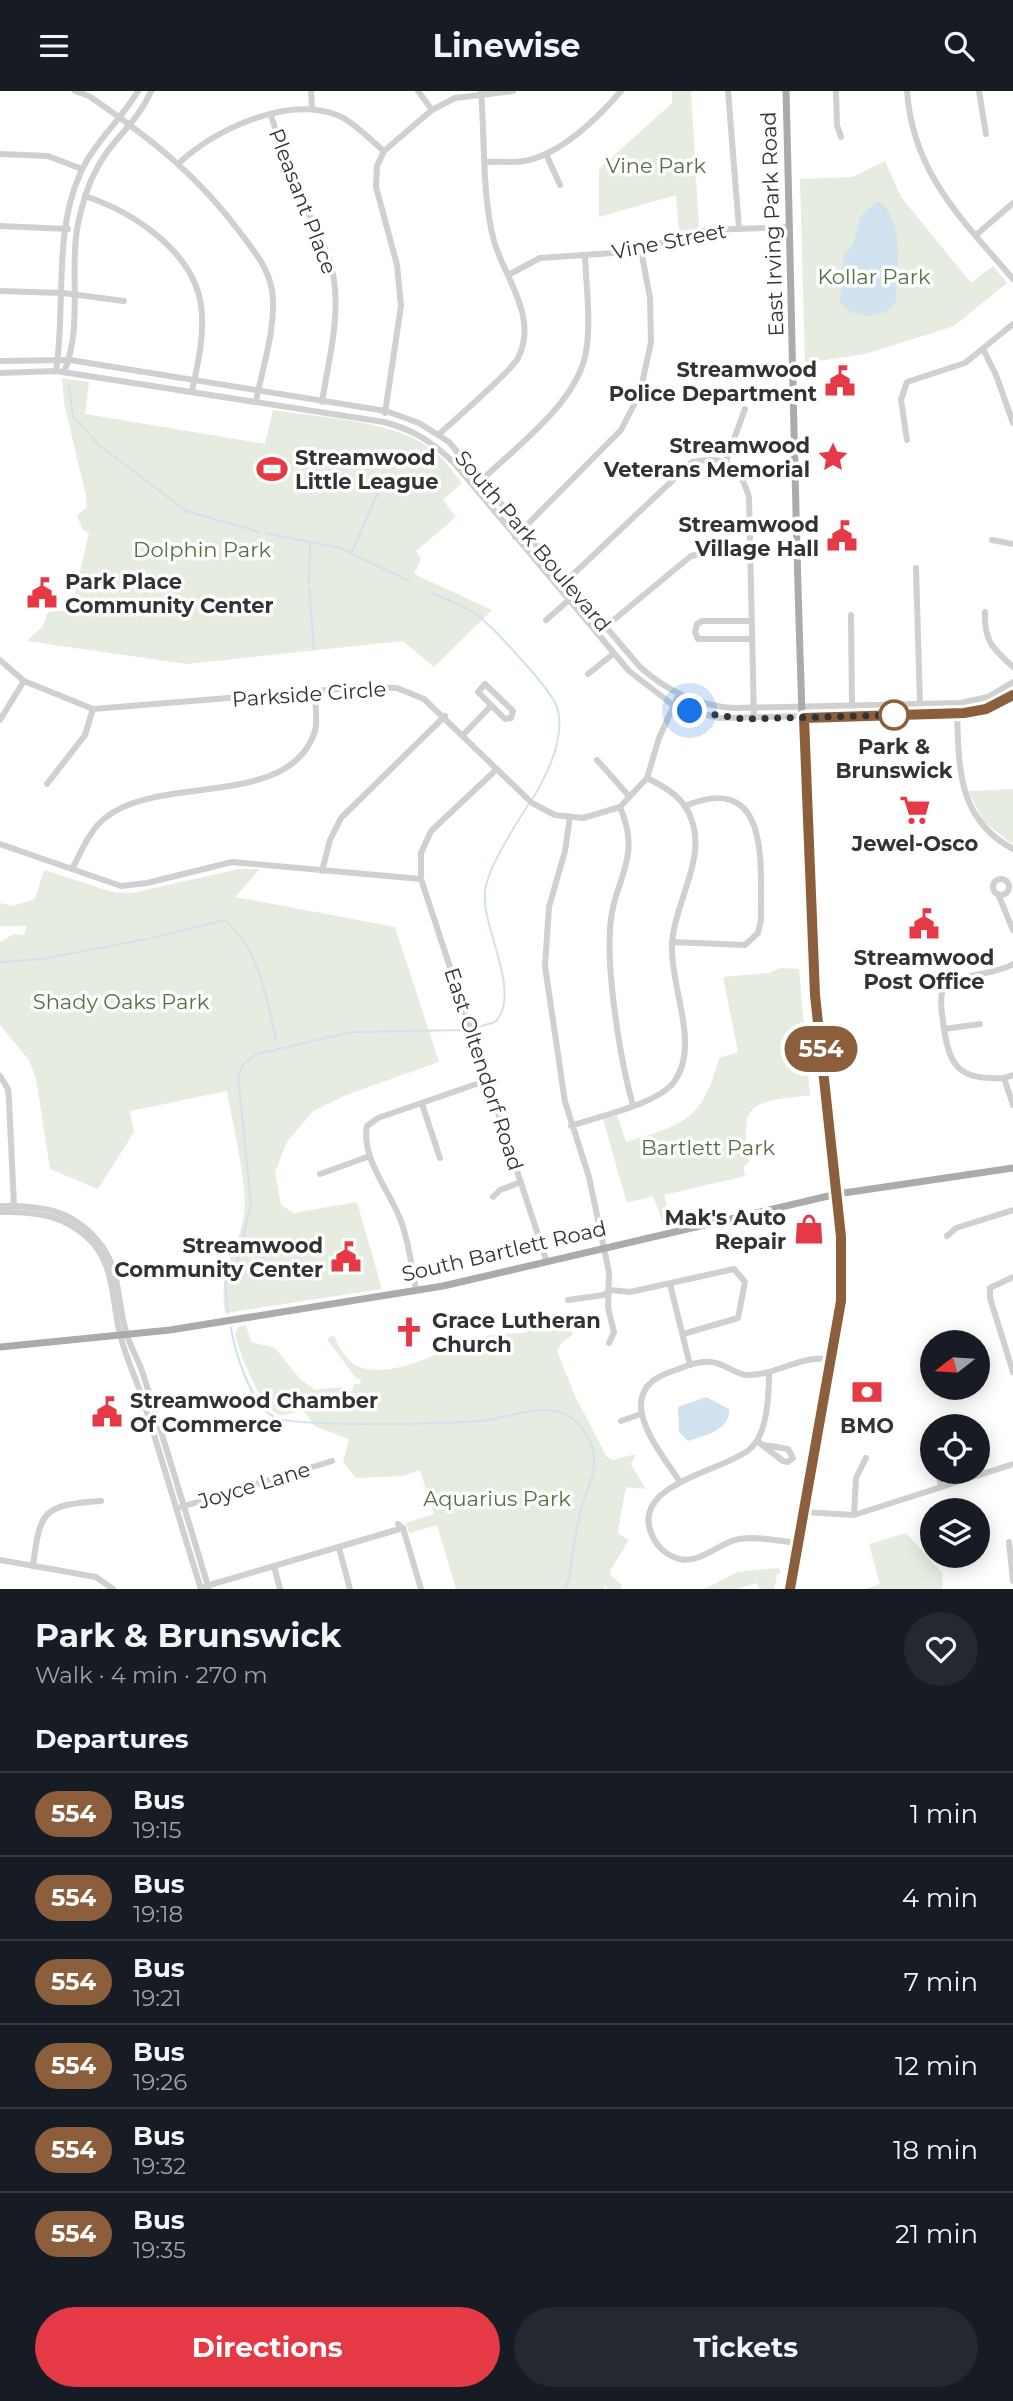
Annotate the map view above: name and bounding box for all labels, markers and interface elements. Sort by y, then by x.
text: Linewise [433,26,580,65]
icon: menu [35,27,73,65]
icon: search [940,27,978,65]
street label: East Irving Park Road [756,111,788,337]
street label: Pleasant Place [264,125,342,277]
park label: Vine Park [606,153,707,178]
street label: Vine Street [610,218,728,264]
park label: Kollar Park [817,264,931,289]
place label: Streamwood Police Department [609,357,817,406]
public building icon: Streamwood Police Department [823,364,857,398]
place label: Streamwood Veterans Memorial [603,433,810,482]
place icon: Streamwood Veterans Memorial [816,440,850,474]
place label: Streamwood Little League [295,445,439,494]
street label: South Park Boulevard [450,445,616,637]
sports icon: Streamwood Little League [255,452,289,486]
place label: Streamwood Village Hall [678,512,819,561]
public building icon: Streamwood Village Hall [825,519,859,553]
park label: Dolphin Park [133,537,271,562]
place label: Park Place Community Center [65,569,274,618]
public building icon: Park Place Community Center [25,576,59,610]
street label: Parkside Circle [231,676,387,712]
your location [672,693,707,728]
marker: Park & Brunswick [879,700,909,730]
place label: Park & Brunswick [835,734,953,783]
supermarket icon: Jewel-Osco [898,793,932,827]
place label: Jewel-Osco [851,831,978,856]
public building icon: Streamwood Post Office [907,907,941,941]
place label: Streamwood Post Office [854,945,994,994]
street label: East Oltendorf Road [439,964,529,1174]
park label: Shady Oaks Park [33,989,210,1014]
line badge: 554 [781,1026,861,1072]
text: 554 [799,1034,843,1063]
park label: Bartlett Park [641,1135,775,1160]
place label: Mak's Auto Repair [664,1205,786,1254]
shop icon: Mak's Auto Repair [792,1212,826,1246]
street label: South Bartlett Road [399,1215,609,1287]
place label: Streamwood Community Center [114,1233,323,1282]
public building icon: Streamwood Community Center [329,1240,363,1274]
place label: Grace Lutheran Church [432,1308,601,1357]
church icon: Grace Lutheran Church [392,1315,426,1349]
north arrow [920,1330,990,1400]
map controls [920,1330,990,1568]
bank icon: BMO [850,1375,884,1409]
place label: Streamwood Chamber Of Commerce [130,1388,378,1437]
public building icon: Streamwood Chamber Of Commerce [90,1395,124,1429]
place label: BMO [840,1413,894,1438]
button: locate [920,1414,990,1484]
street label: Joyce Lane [194,1456,313,1514]
park label: Aquarius Park [423,1486,571,1511]
button: layers [920,1498,990,1568]
button: heart [904,1612,978,1686]
text: Park & Brunswick [35,1615,341,1655]
text: Walk · 4 min · 270 m [35,1661,268,1689]
text: Departures [35,1723,189,1755]
text: Bus [133,1784,185,1816]
text: 1 min [910,1798,978,1830]
text: 554 [51,1799,96,1828]
text: 19:15 [133,1816,182,1844]
text: Bus [133,1868,185,1900]
text: 4 min [902,1882,978,1914]
text: 554 [51,1883,96,1912]
text: 19:18 [133,1900,183,1928]
text: Bus [133,1952,185,1984]
text: 7 min [904,1966,978,1998]
text: 554 [51,1967,96,1996]
text: 19:21 [133,1984,182,2012]
text: Bus [133,2036,185,2068]
text: 12 min [895,2050,978,2082]
text: 554 [51,2051,96,2080]
text: 19:26 [133,2068,187,2096]
text: Bus [133,2120,185,2152]
text: 18 min [893,2134,978,2166]
text: 554 [51,2135,96,2164]
text: 19:32 [133,2152,186,2180]
text: Bus [133,2204,185,2236]
text: 21 min [895,2218,978,2250]
text: 554 [51,2219,96,2248]
text: 19:35 [133,2236,186,2264]
button: Directions [35,2307,500,2387]
button: Tickets [514,2307,978,2387]

